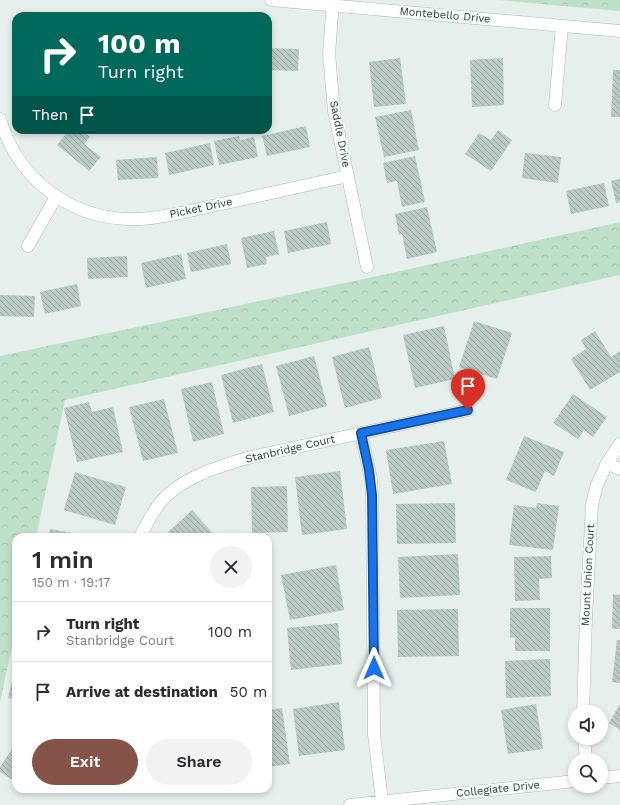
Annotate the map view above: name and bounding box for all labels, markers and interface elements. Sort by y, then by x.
street label: Montebello Drive [399,5,491,25]
text: 100 m [98,27,181,60]
icon: right [32,28,84,80]
text: Turn right [98,61,184,82]
street label: Saddle Drive [327,99,353,169]
icon: arrive [76,104,98,126]
text: Then [32,106,68,124]
street label: Picket Drive [168,195,234,221]
pin [451,369,485,410]
icon: arrive [457,375,479,397]
street label: Stanbridge Court [244,432,336,466]
street label: Mount Union Court [579,523,597,626]
text: 1 min [32,546,94,574]
button: close [210,546,252,588]
text: 150 m · 19:17 [32,575,110,590]
text: Turn right [66,615,139,633]
icon: right [32,621,54,643]
text: 100 m [208,623,252,641]
text: Stanbridge Court [66,633,174,648]
position arrow [353,647,395,689]
icon: arrive [32,681,54,703]
text: Arrive at destination [66,683,218,701]
text: 50 m [230,683,267,701]
map controls [568,705,608,793]
button: sound [568,705,608,745]
button: Exit [32,739,138,785]
button: Share [146,739,252,785]
button: search [568,753,608,793]
street label: Collegiate Drive [456,778,540,800]

